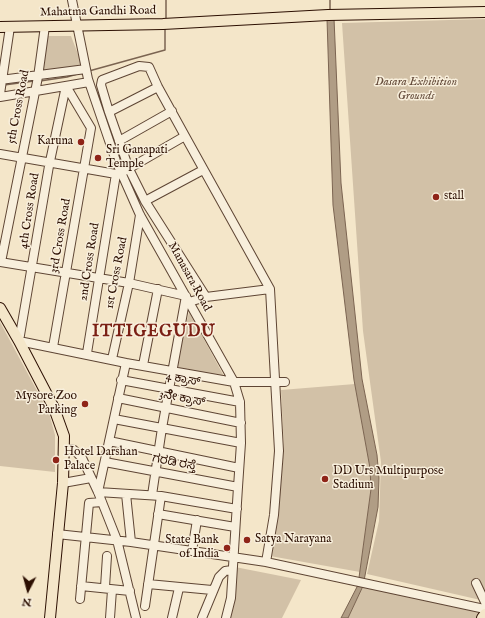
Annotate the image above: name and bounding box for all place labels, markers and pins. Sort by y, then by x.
place label: Karuna [37,135,73,149]
marker: Karuna [76,137,86,147]
place label: Sri Ganapati Temple [106,144,168,172]
marker: Sri Ganapati Temple [93,153,103,163]
place label: stall [444,190,464,204]
marker: stall [431,192,441,202]
place label: Mysore Zoo Parking [16,390,77,418]
marker: Mysore Zoo Parking [80,399,90,409]
place label: Hotel Darshan Palace [64,446,138,474]
marker: Hotel Darshan Palace [51,455,61,465]
place label: DD Urs Multipurpose Stadium [333,465,444,493]
marker: DD Urs Multipurpose Stadium [320,474,330,484]
place label: Satya Narayana [255,533,331,547]
place label: State Bank of India [165,534,219,562]
marker: Satya Narayana [242,535,252,545]
marker: State Bank of India [222,543,232,553]

